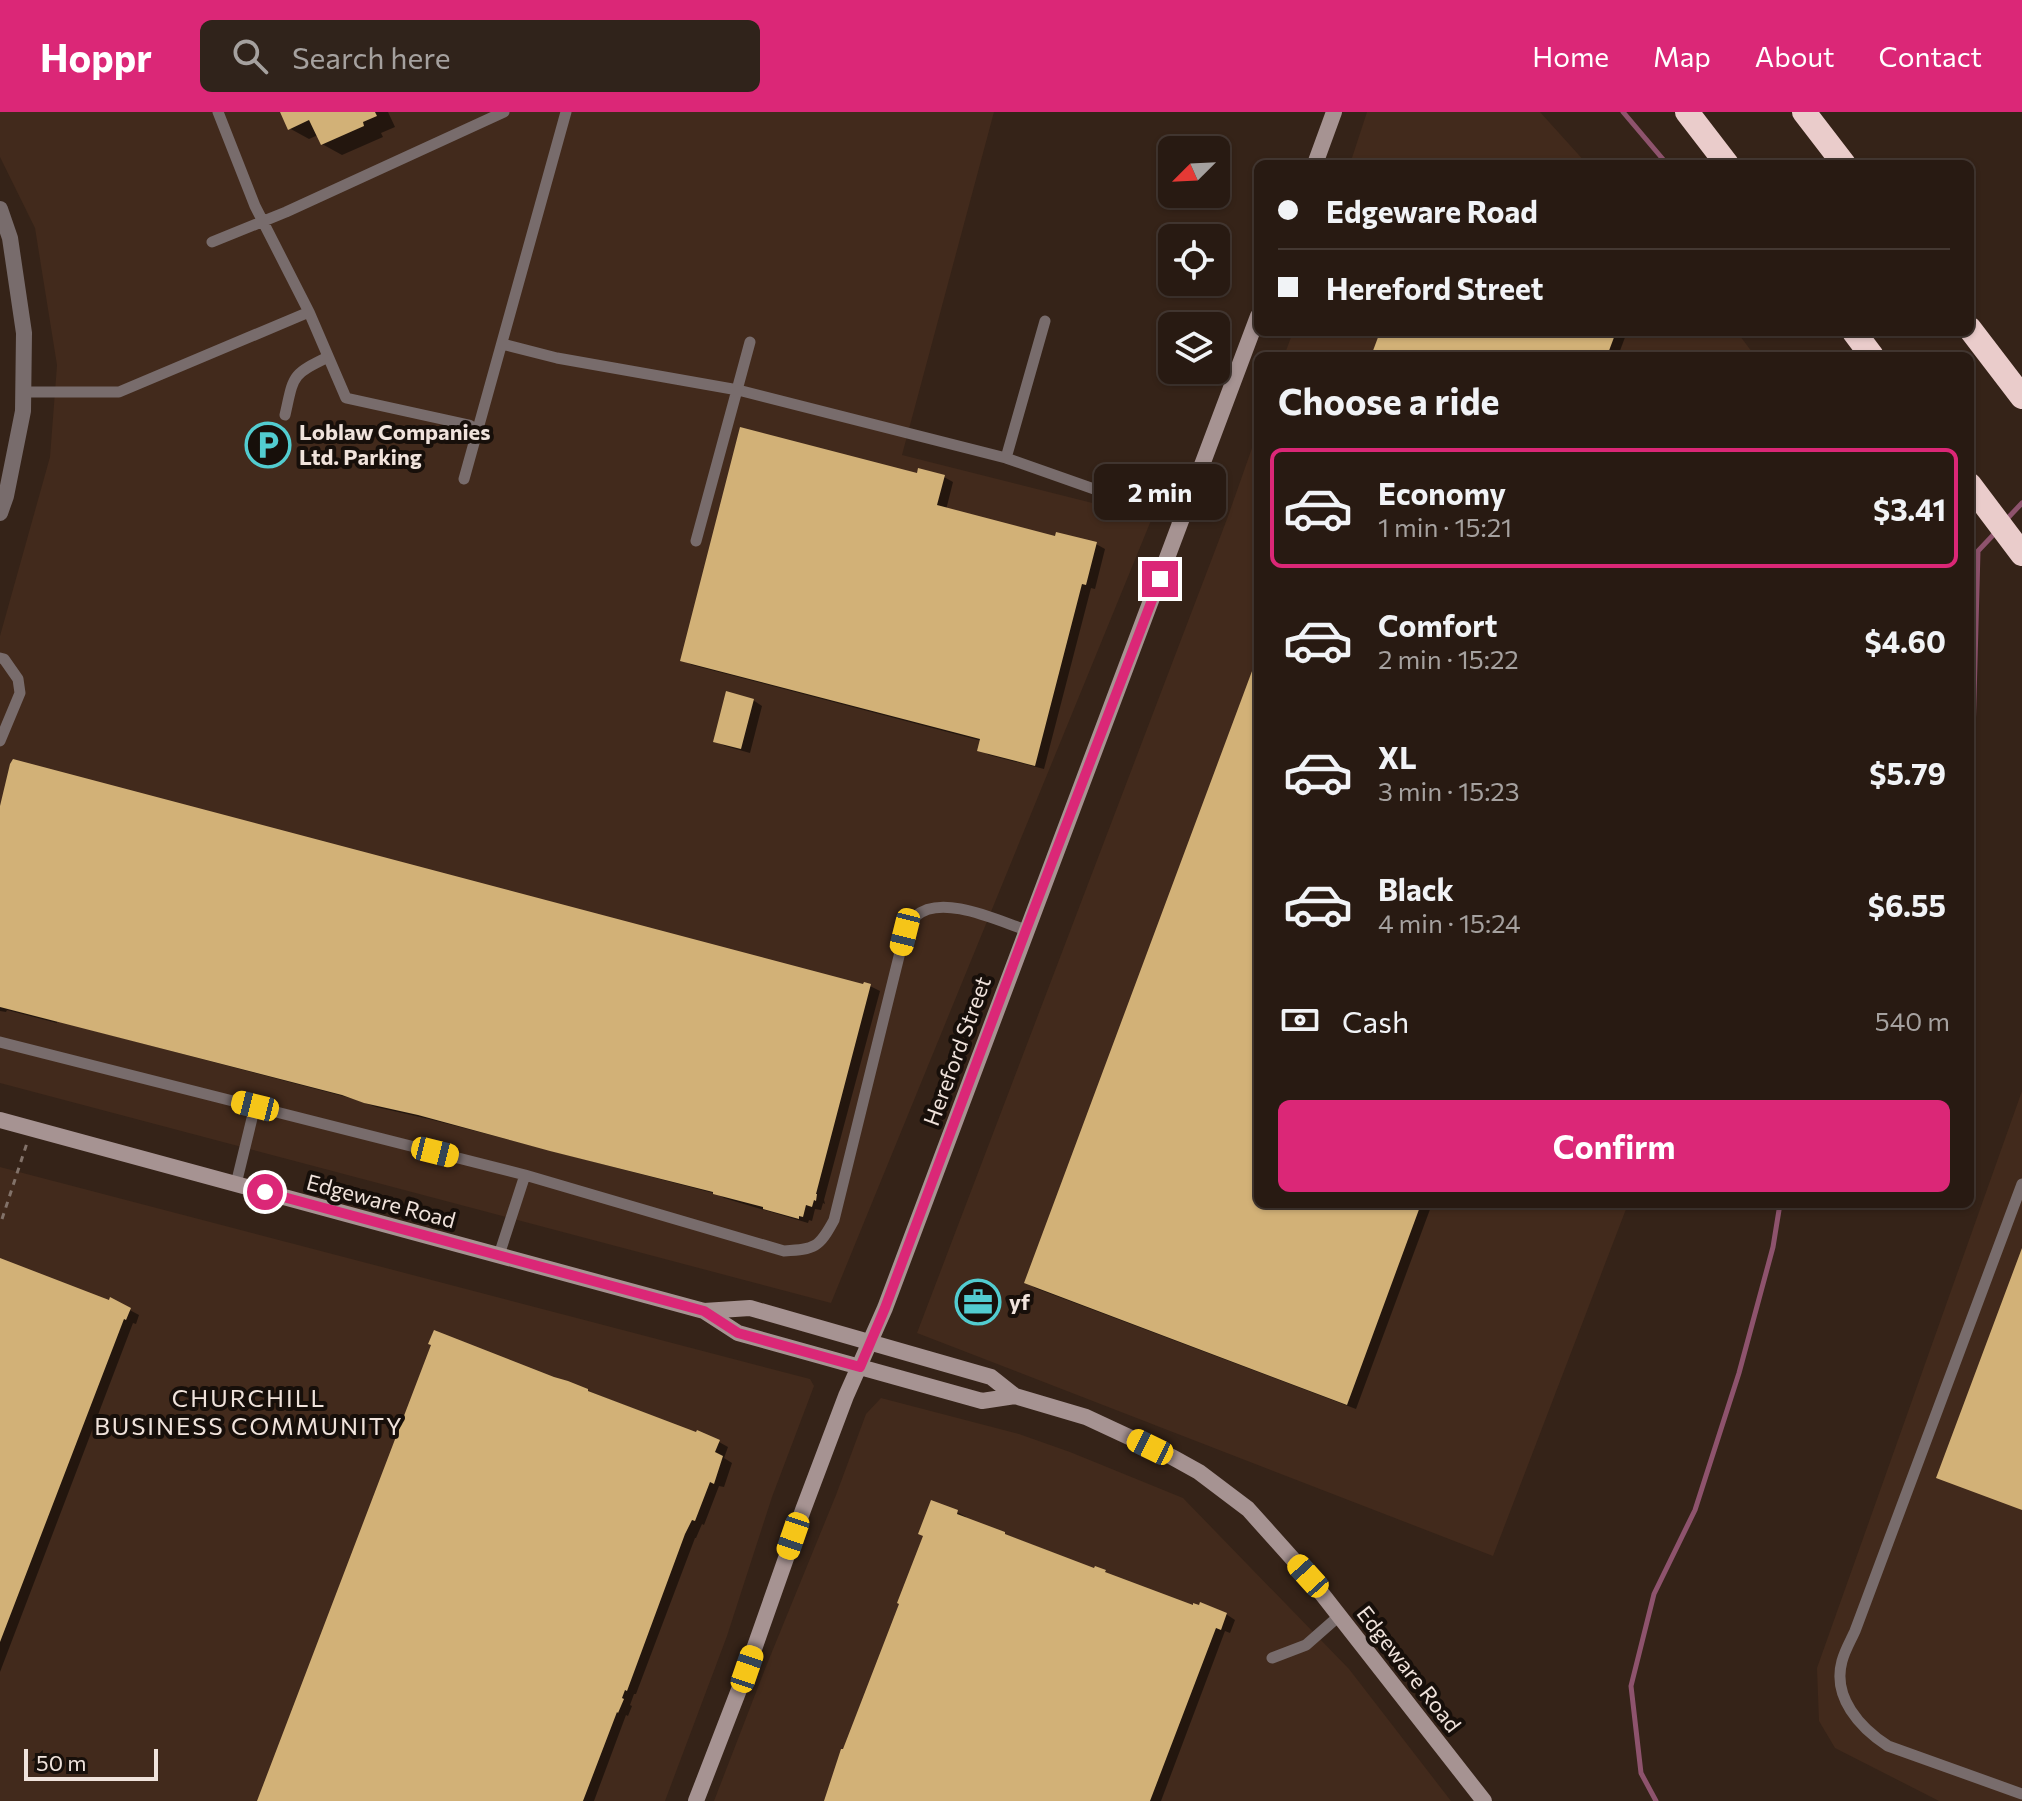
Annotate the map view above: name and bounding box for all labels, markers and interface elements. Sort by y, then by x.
search box [200,20,760,92]
text: Hoppr [40,33,152,80]
icon: search [228,34,272,78]
text: Search here [292,38,451,75]
text: Home [1532,39,1609,73]
text: Map [1653,39,1711,73]
text: About [1755,39,1835,73]
text: Contact [1879,39,1982,73]
north arrow [1158,136,1230,208]
map controls [1158,136,1230,384]
text: Edgeware Road [1326,192,1538,229]
button: locate [1158,224,1230,296]
text: Hereford Street [1326,269,1543,306]
button: layers [1158,312,1230,384]
text: Choose a ride [1278,378,1499,422]
place label: Loblaw Companies Ltd. Parking [299,418,490,470]
parking icon: Loblaw Companies Ltd. Parking [244,421,292,469]
callout: 2 min [1094,463,1226,519]
icon: car [1282,472,1354,544]
text: Economy [1378,474,1506,511]
text: 2 min [1128,476,1192,507]
text: $3.41 [1873,490,1946,527]
text: 1 min · 15:21 [1378,511,1512,542]
route end [1142,561,1178,597]
icon: car [1282,604,1354,676]
text: Comfort [1378,606,1497,643]
text: $4.60 [1865,622,1946,659]
text: 2 min · 15:22 [1378,643,1519,674]
icon: car [1282,736,1354,808]
text: XL [1378,738,1417,775]
text: $5.79 [1869,754,1946,791]
text: 3 min · 15:23 [1378,775,1520,806]
icon: car [1282,868,1354,940]
text: Black [1378,870,1454,907]
text: $6.55 [1868,886,1946,923]
car [888,906,922,958]
text: 4 min · 15:24 [1378,907,1521,938]
street label: Hereford Street [917,973,996,1129]
icon: cash [1278,998,1322,1042]
text: Cash [1342,1002,1409,1039]
text: 540 m [1875,1005,1950,1036]
car [229,1089,281,1123]
button: Confirm [1278,1100,1950,1192]
car [409,1135,461,1169]
street label: Edgeware Road [304,1168,459,1233]
route start [247,1174,283,1210]
office icon: yf [954,1278,1002,1326]
place label: yf [1009,1288,1031,1315]
district label: CHURCHILL BUSINESS COMMUNITY [94,1383,404,1440]
car [1123,1426,1177,1468]
car [774,1509,812,1563]
car [1283,1550,1333,1602]
street label: Edgeware Road [1352,1600,1467,1737]
car [728,1642,766,1696]
scale bar [24,1745,158,1781]
text: 50 m [36,1749,86,1776]

